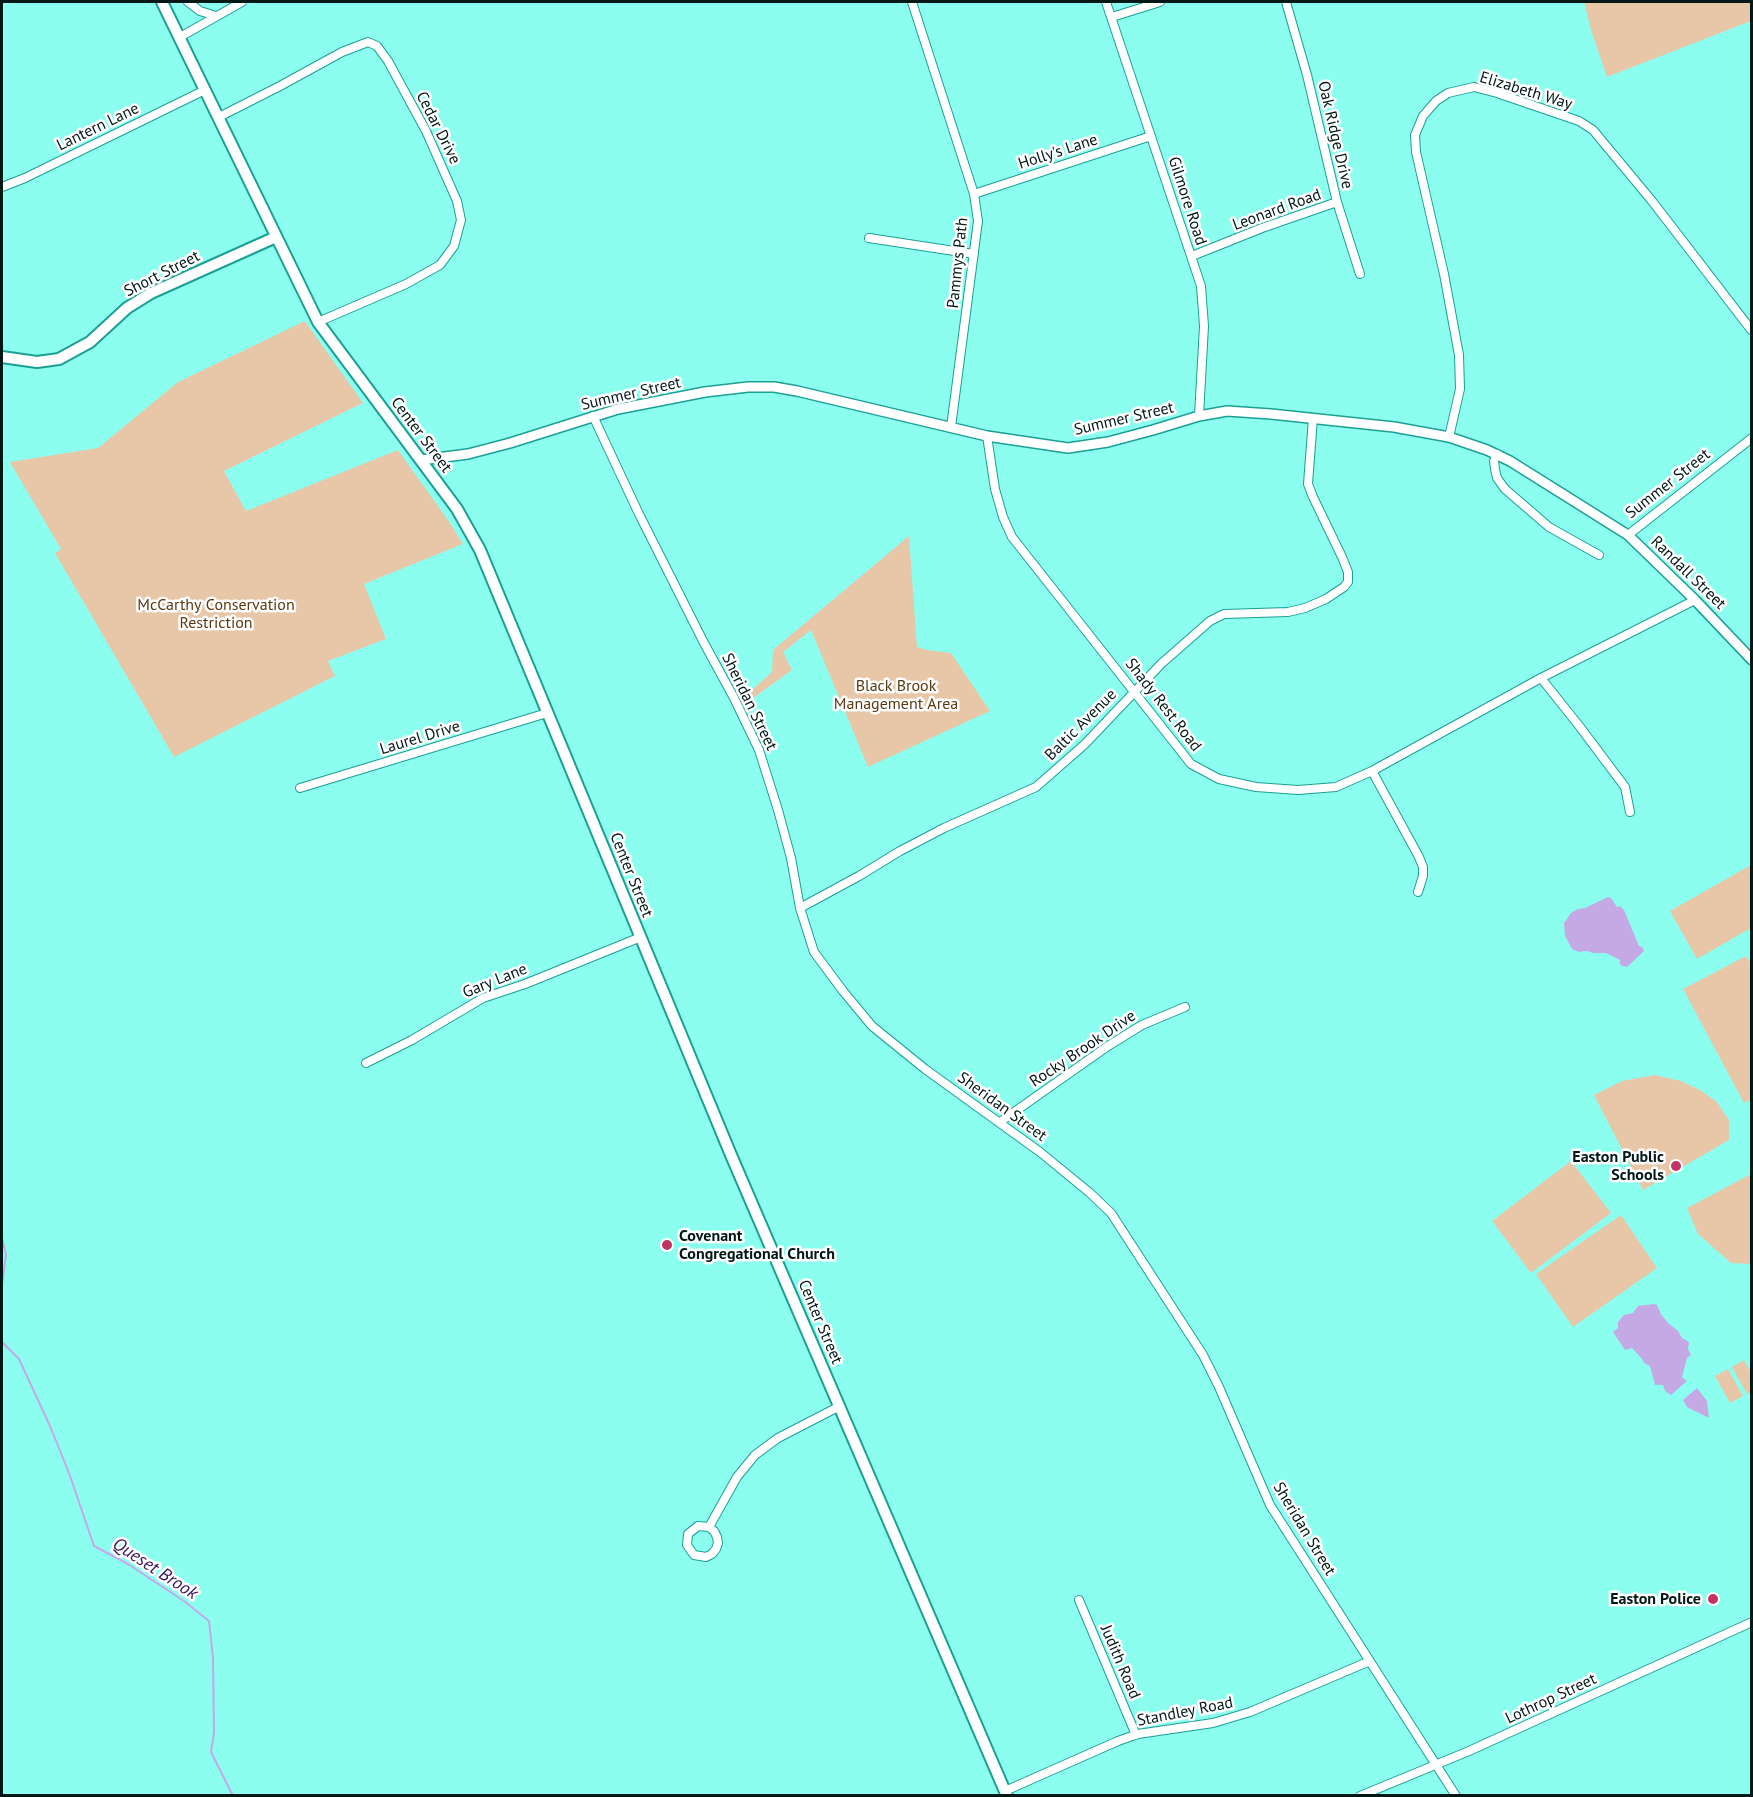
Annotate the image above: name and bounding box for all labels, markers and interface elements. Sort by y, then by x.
street label: Elizabeth Way [1477,68,1575,114]
street label: Oak Ridge Drive [1313,79,1357,191]
street label: Cedar Drive [412,89,464,167]
street label: Lantern Lane [54,99,142,155]
street label: Holly's Lane [1016,130,1100,174]
street label: Gilmore Road [1164,154,1210,248]
street label: Leonard Road [1230,185,1324,235]
street label: Pammys Path [944,217,972,309]
street label: Short Street [121,247,203,301]
street label: Summer Street [579,373,683,415]
street label: Center Street [386,394,456,476]
street label: Summer Street [1072,398,1176,440]
street label: Summer Street [1622,445,1714,523]
street label: Randall Street [1646,532,1730,614]
park label: McCarthy Conservation Restriction [137,595,295,633]
street label: Sheridan Street [717,650,781,754]
street label: Shady Rest Road [1121,655,1205,755]
park label: Black Brook Management Area [834,676,958,714]
street label: Baltic Avenue [1041,685,1121,765]
street label: Laurel Drive [378,717,462,759]
street label: Center Street [605,830,657,920]
street label: Gary Lane [460,959,530,1003]
street label: Rocky Brook Drive [1026,1006,1140,1092]
street label: Sheridan Street [954,1068,1050,1146]
place label: Easton Public Schools [1572,1147,1664,1185]
marker: Easton Public Schools [1669,1159,1683,1173]
place label: Covenant Congregational Church [679,1226,835,1264]
marker: Covenant Congregational Church [660,1238,674,1252]
street label: Center Street [794,1277,846,1367]
street label: Sheridan Street [1269,1479,1339,1579]
water label: Queset Brook [108,1533,202,1605]
place label: Easton Police [1610,1589,1701,1609]
marker: Easton Police [1706,1592,1720,1606]
street label: Judith Road [1096,1622,1144,1702]
street label: Lothrop Street [1503,1670,1599,1728]
street label: Standley Road [1135,1693,1235,1731]

